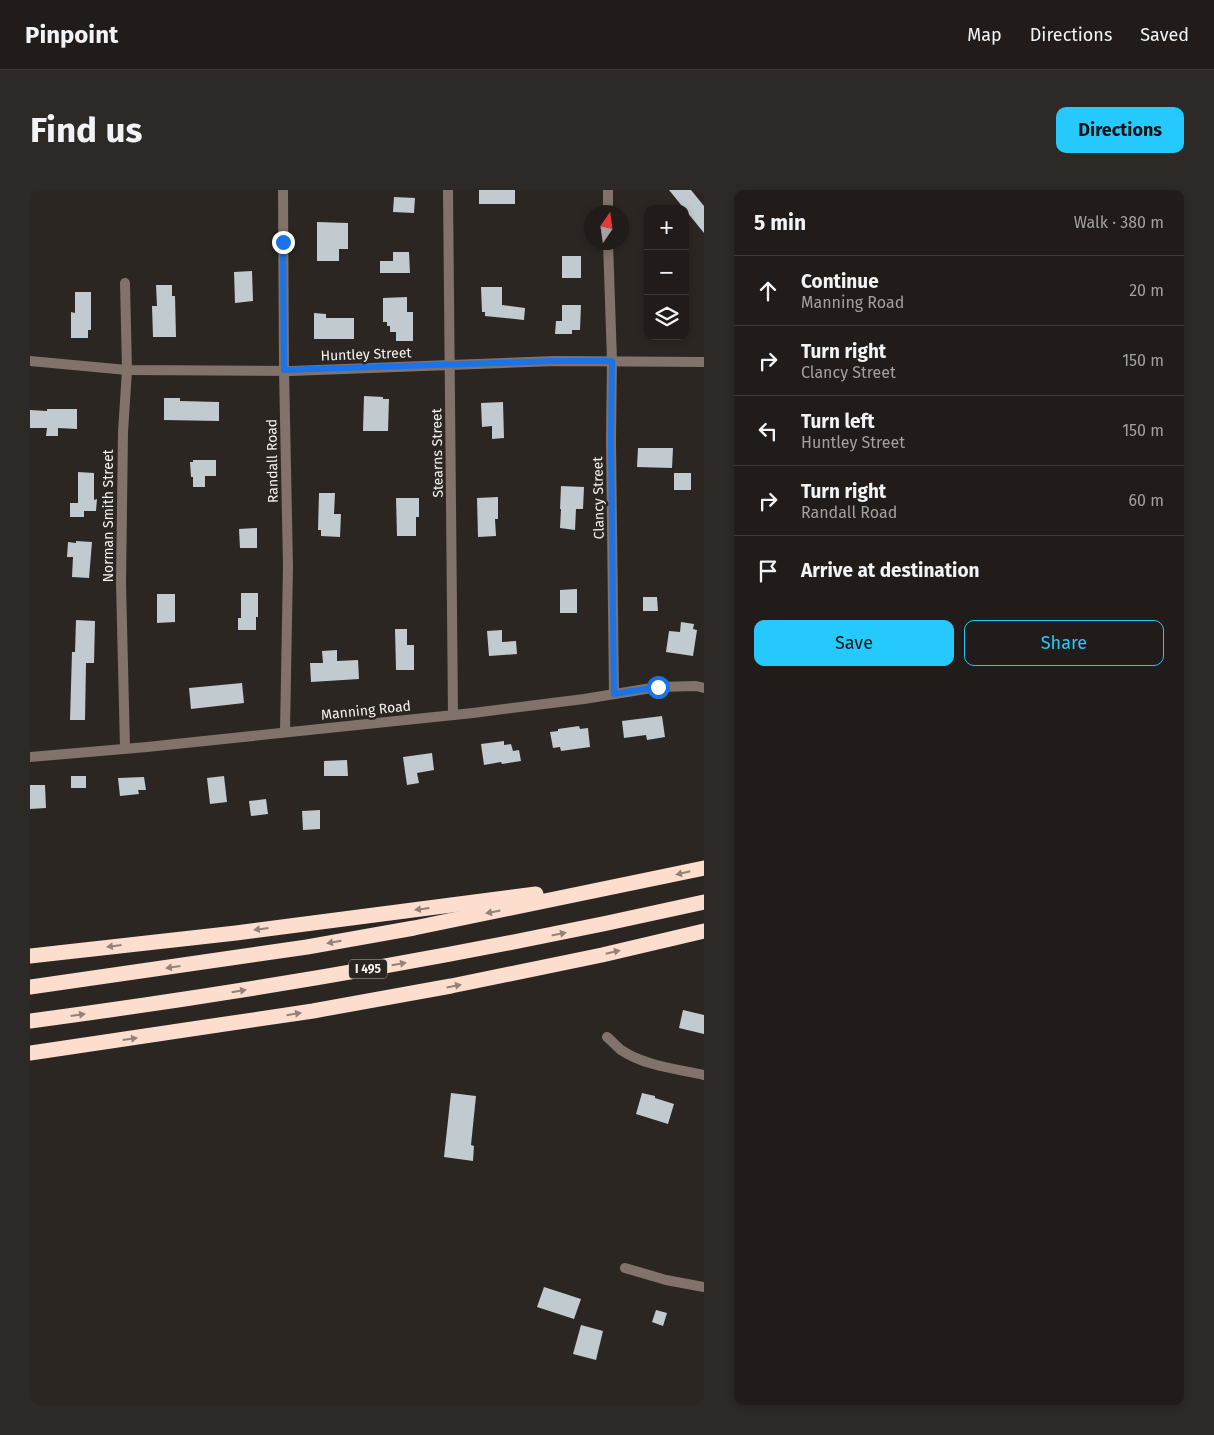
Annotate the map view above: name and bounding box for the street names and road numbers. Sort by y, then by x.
street label: Huntley Street [320,344,413,365]
street label: Stearns Street [428,407,447,498]
street label: Randall Road [263,419,282,503]
street label: Norman Smith Street [100,448,117,583]
street label: Clancy Street [589,455,608,540]
street label: Manning Road [320,697,412,724]
road number: I 495 [349,960,387,979]

